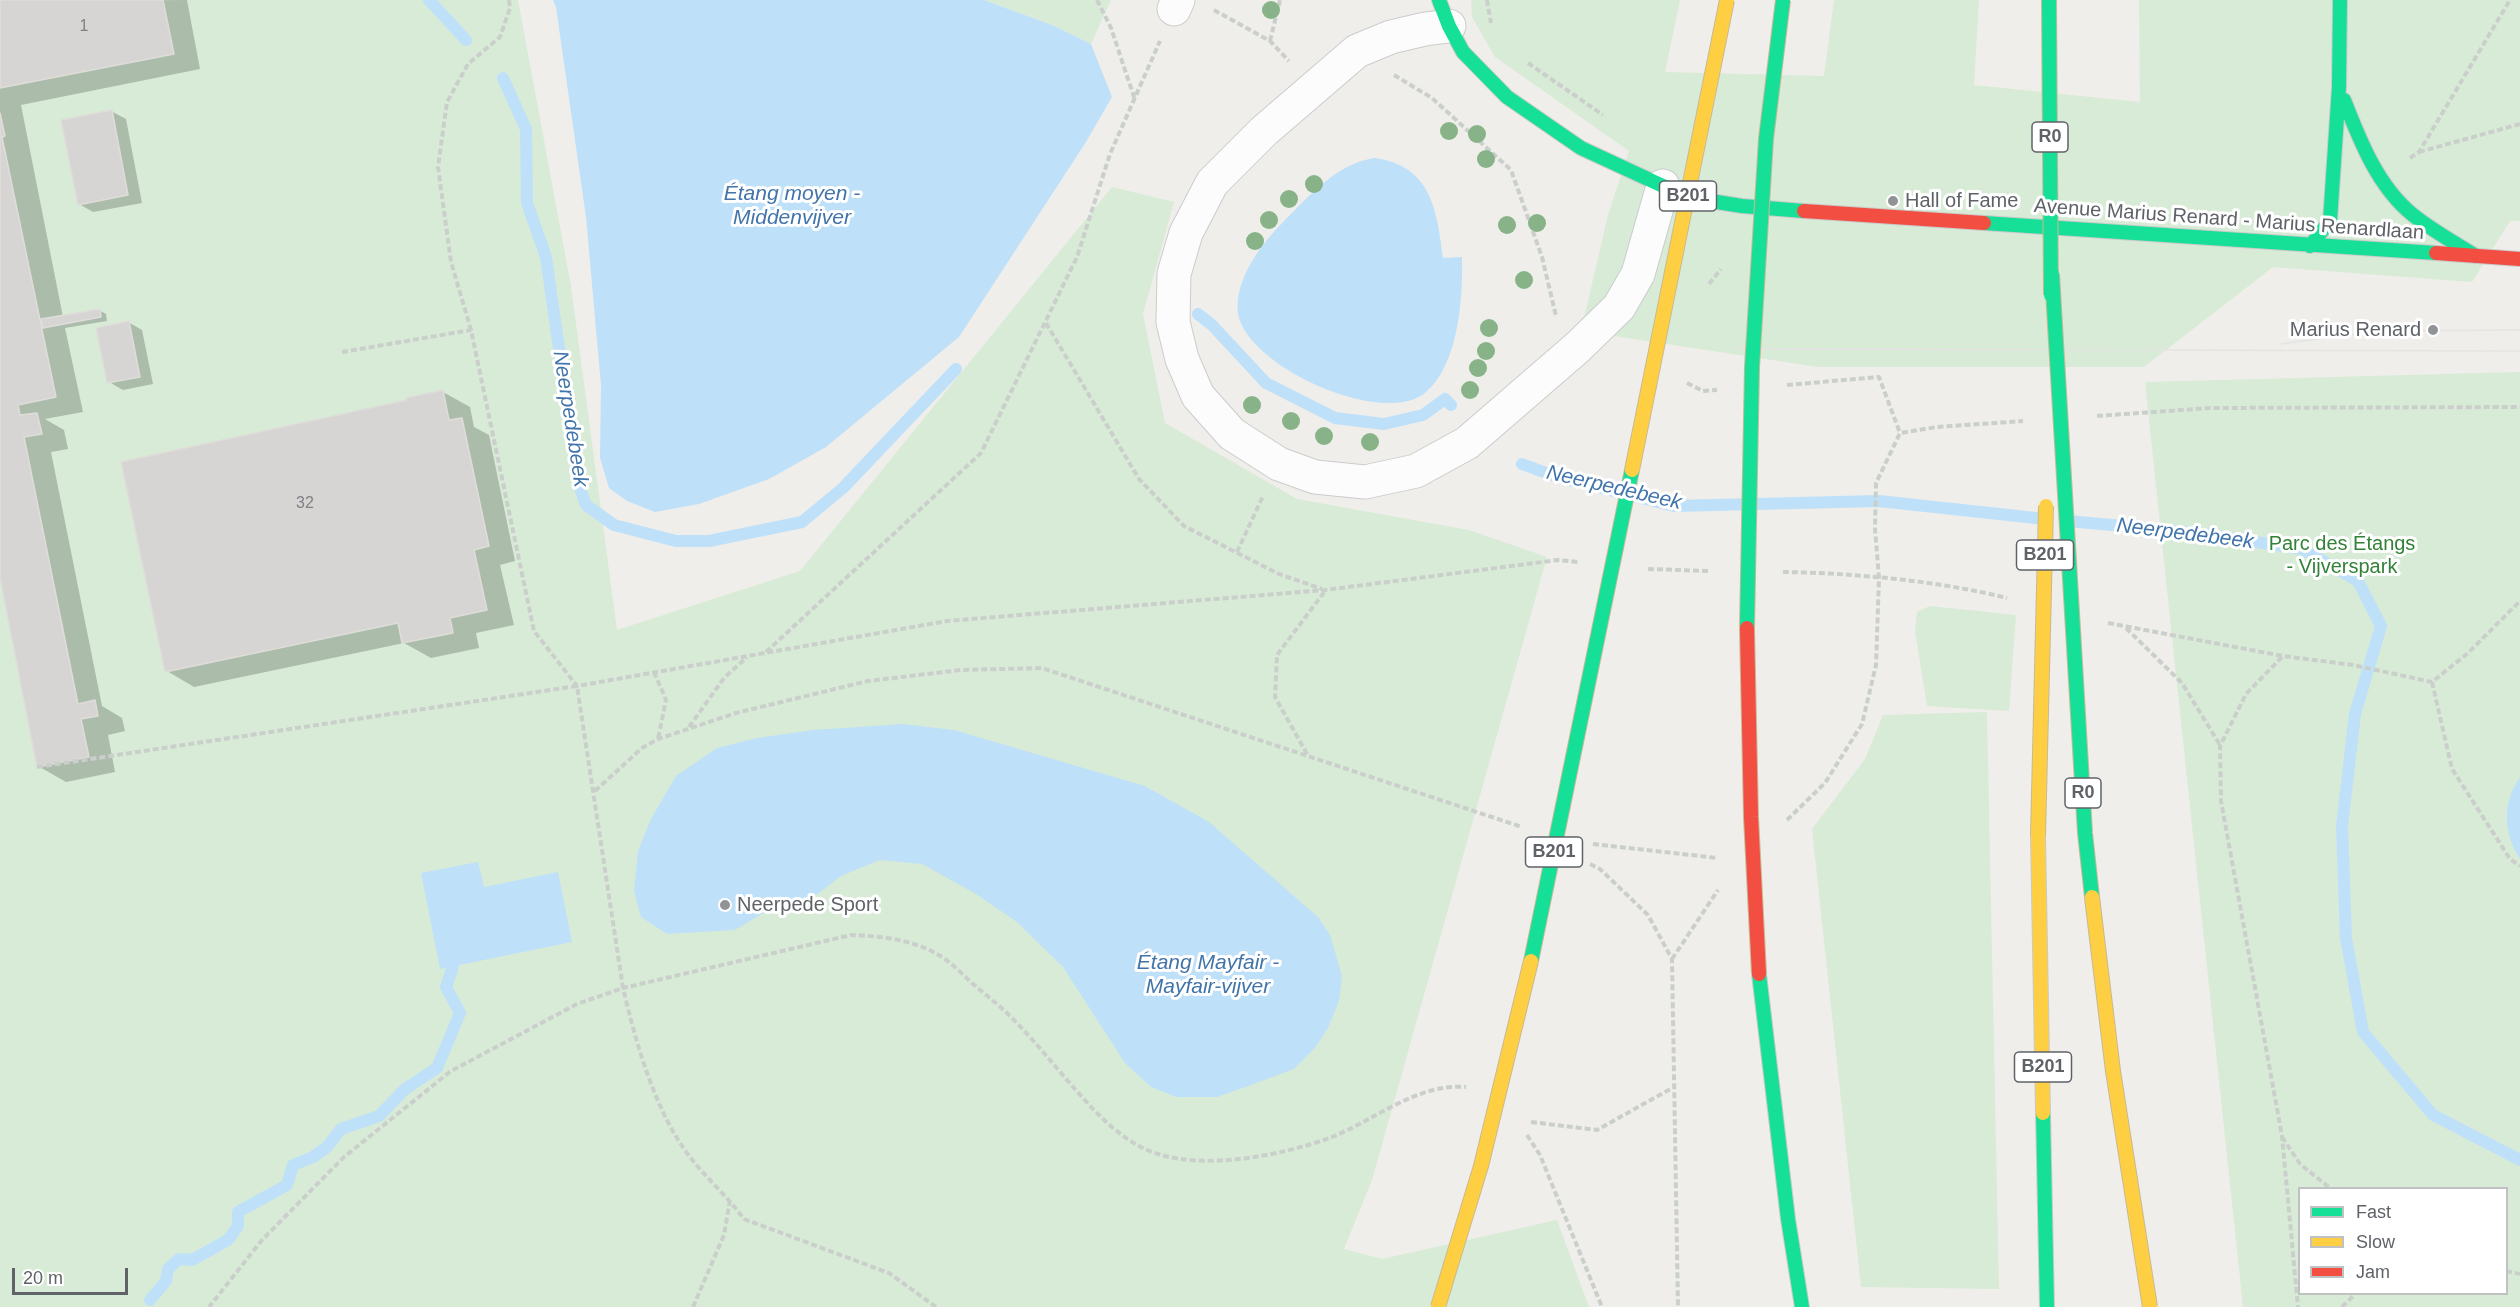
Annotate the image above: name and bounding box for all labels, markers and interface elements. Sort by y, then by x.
house number: 1 [80,17,88,37]
road number: R0 [2032,122,2068,152]
water label: Étang moyen - Middenvijver [724,181,860,231]
road number: B201 [1660,181,1716,211]
place label: Hall of Fame [1905,189,2018,213]
marker: Hall of Fame [1886,194,1900,208]
street label: Avenue Marius Renard - Marius Renardlaan [2033,194,2425,246]
place label: Marius Renard [2290,318,2421,342]
marker: Marius Renard [2426,323,2440,337]
water label: Neerpedebeek [547,349,593,489]
water label: Neerpedebeek [1544,460,1684,516]
house number: 32 [296,494,314,514]
water label: Neerpedebeek [2115,513,2255,555]
park label: Parc des Étangs - Vijverspark [2269,532,2415,579]
road number: B201 [2016,540,2074,570]
road number: R0 [2065,778,2101,808]
road number: B201 [1526,837,1582,867]
place label: Neerpede Sport [737,893,878,917]
marker: Neerpede Sport [718,898,732,912]
water label: Étang Mayfair - Mayfair-vijver [1137,950,1279,1000]
road number: B201 [2014,1052,2072,1082]
legend [2298,1187,2508,1295]
text: Fast [2356,1202,2391,1222]
text: Slow [2356,1232,2395,1252]
scale bar [15,1256,130,1294]
text: Jam [2356,1262,2390,1282]
text: 20 m [23,1268,63,1288]

